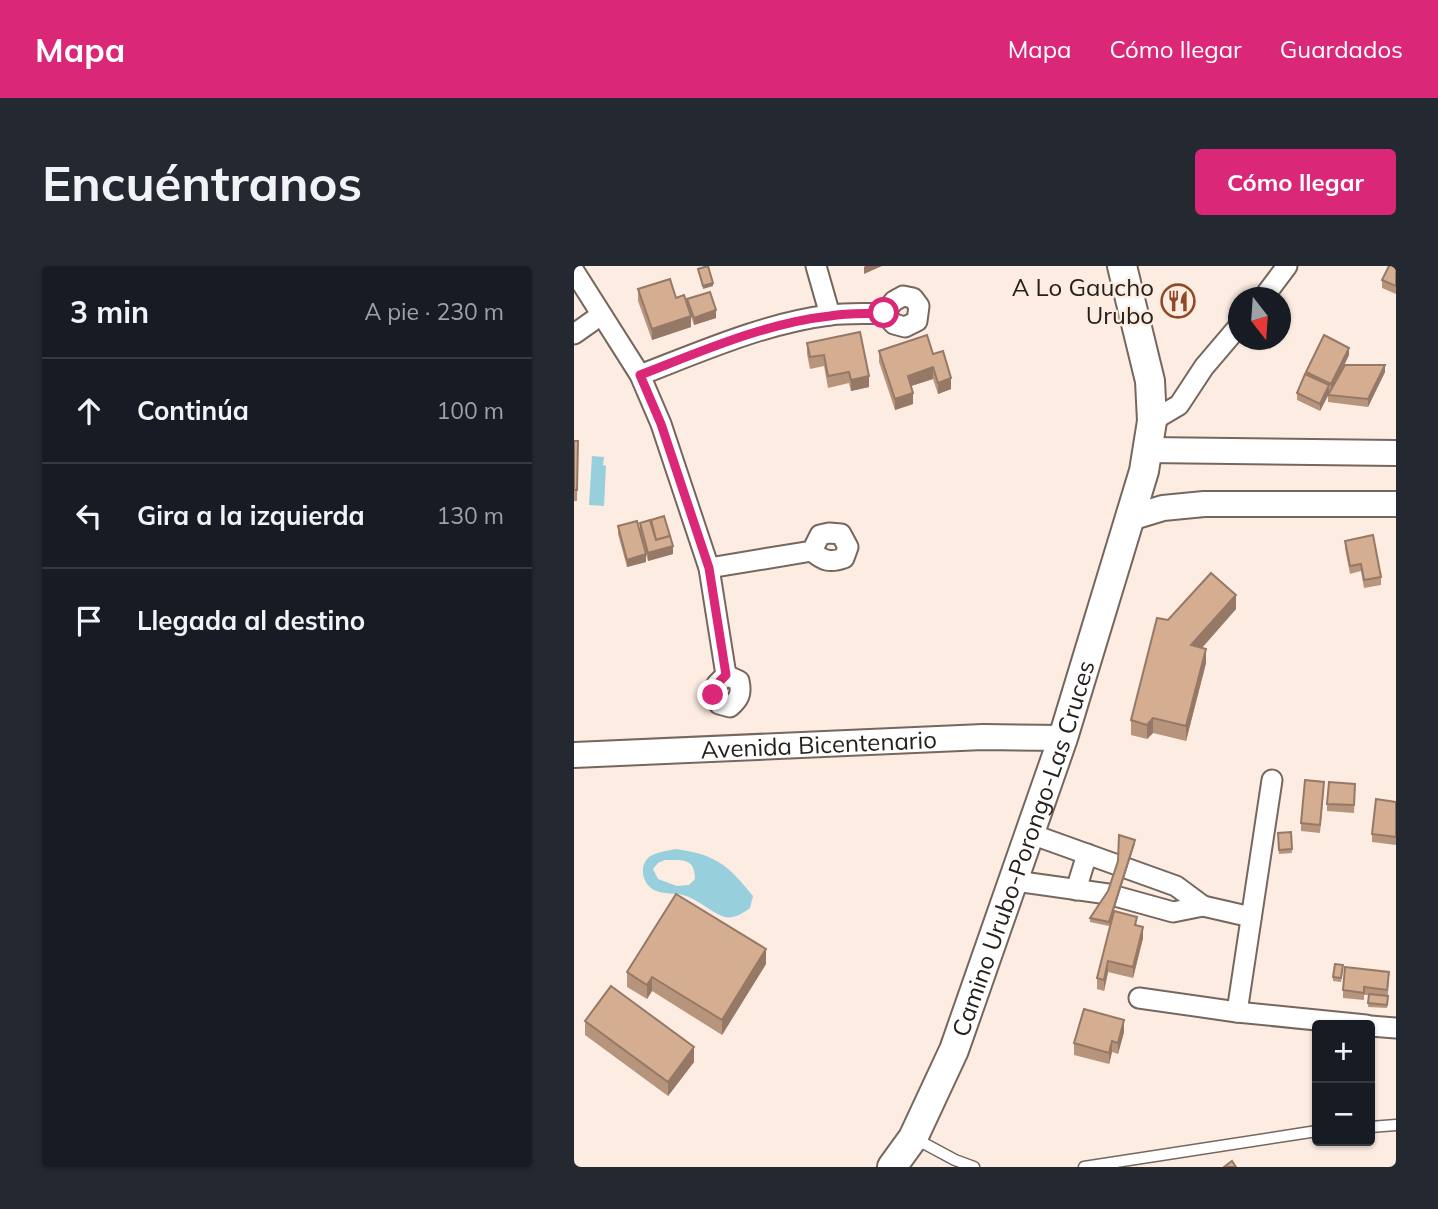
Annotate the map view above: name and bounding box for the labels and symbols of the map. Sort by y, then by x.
place label: A Lo Gaucho Urubo [1012,272,1154,330]
restaurant icon: A Lo Gaucho Urubo [1159,282,1197,320]
north arrow [1228,287,1291,350]
route start [868,297,899,328]
street label: Camino Urubo-Porongo-Las Cruces [945,657,1101,1040]
route end [697,679,728,710]
street label: Avenida Bicentenario [700,724,937,764]

